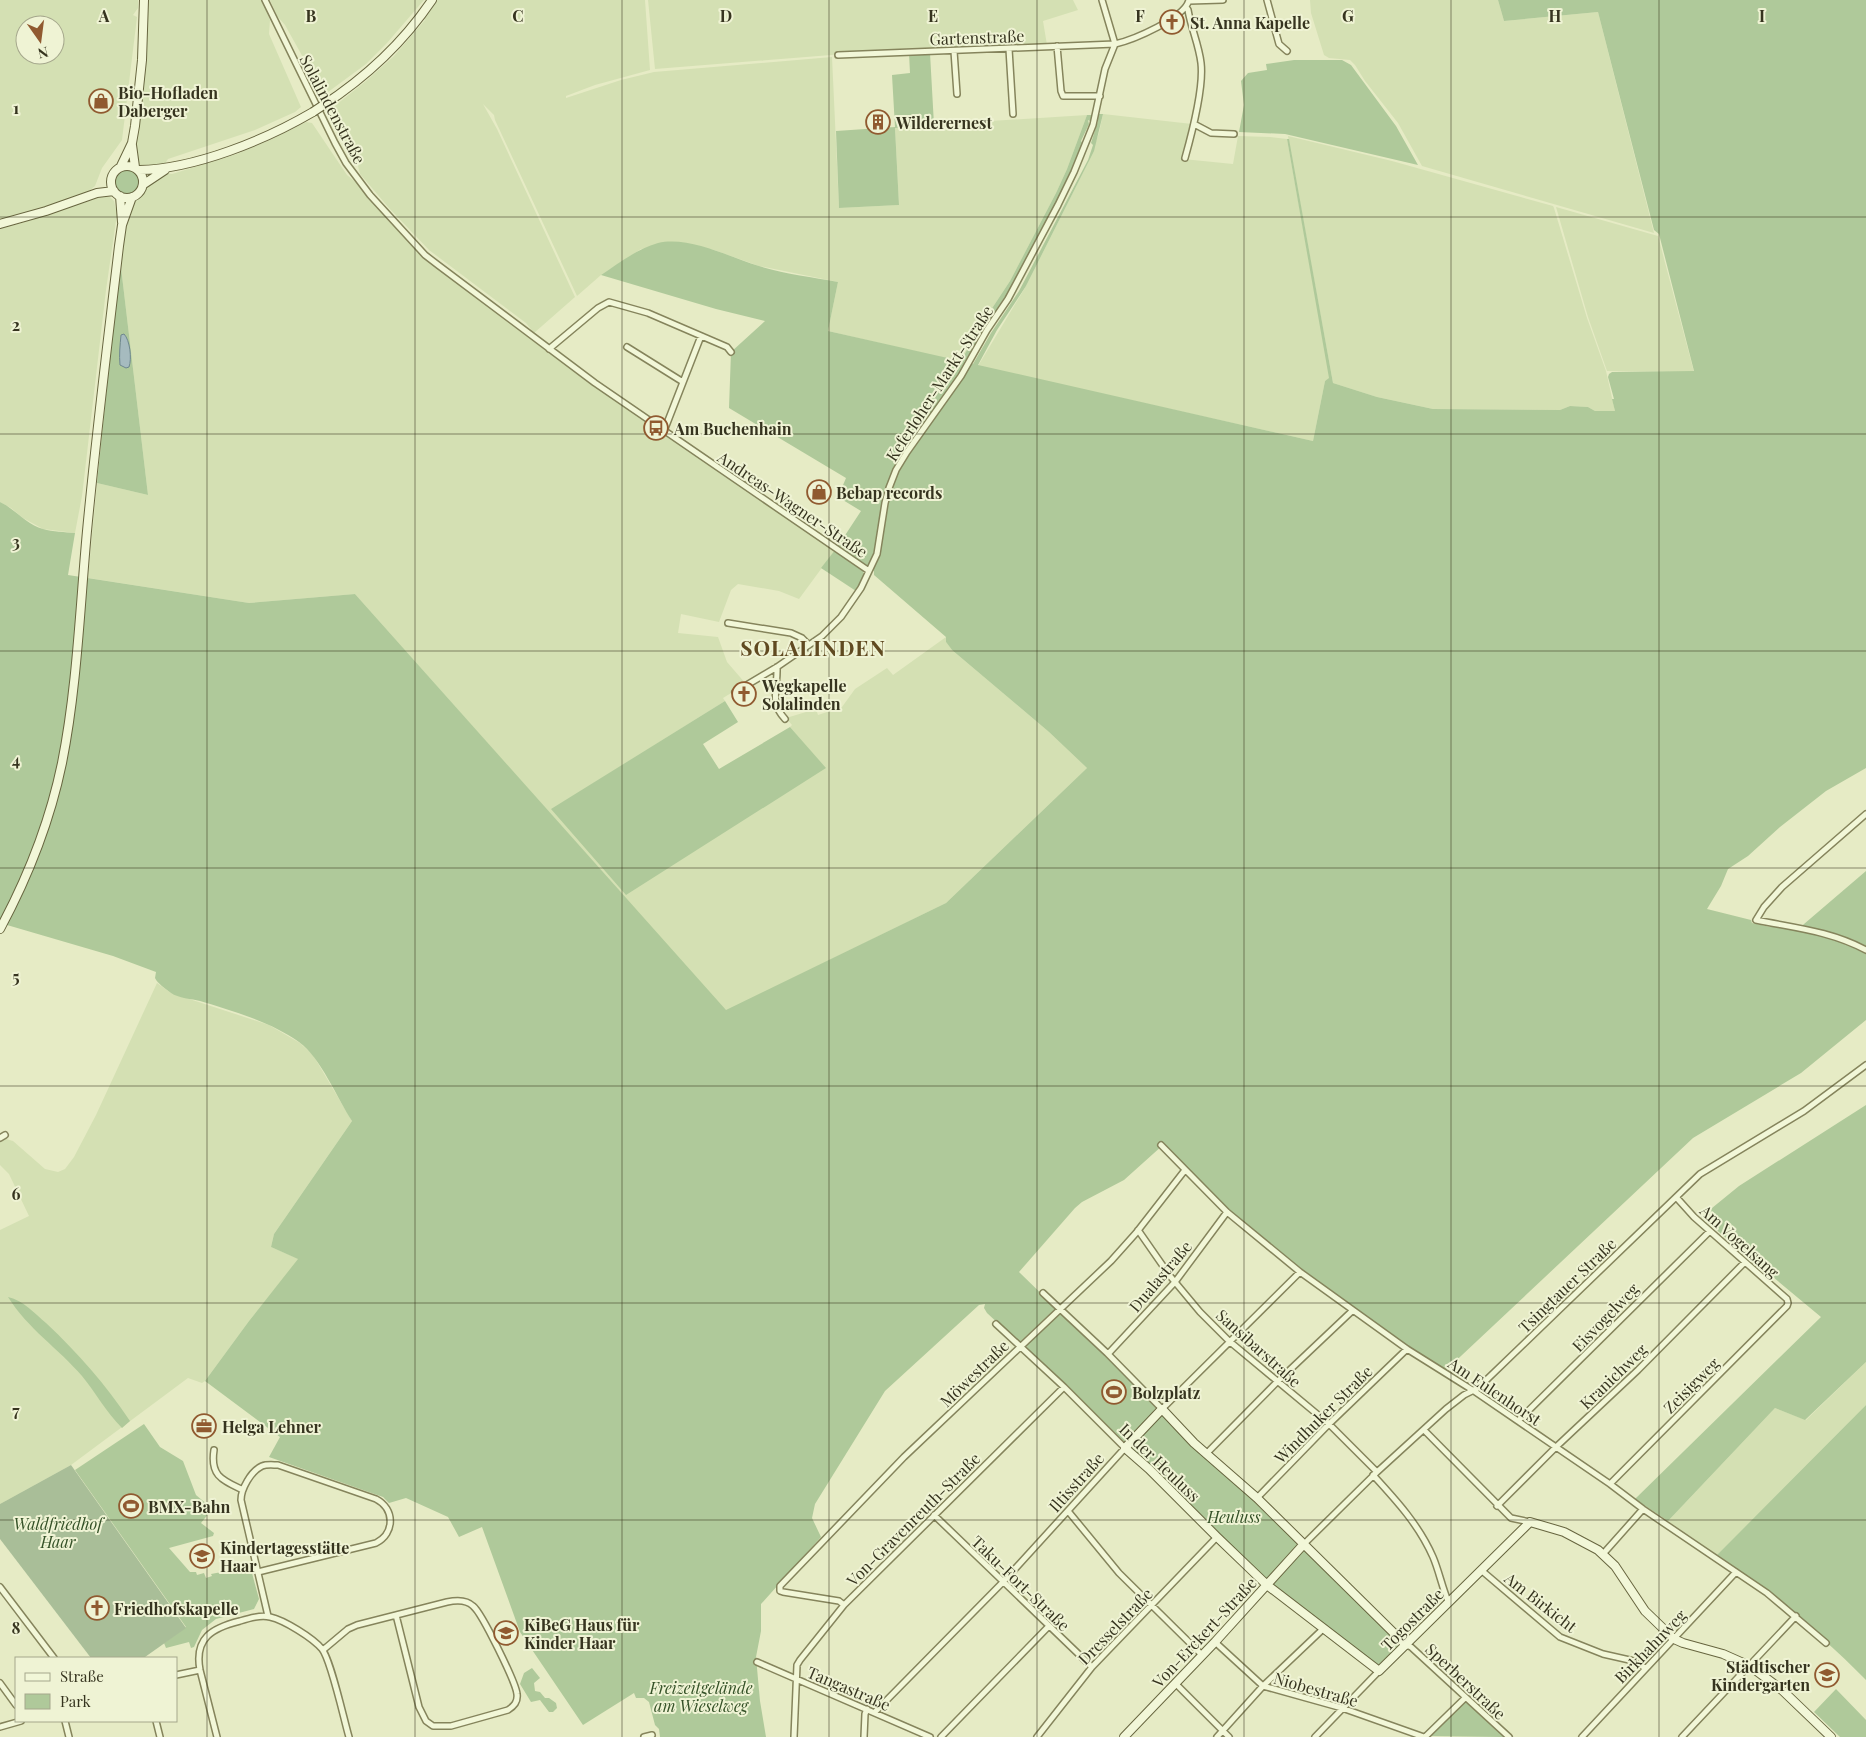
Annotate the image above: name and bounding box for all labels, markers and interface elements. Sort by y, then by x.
text: A [98,5,110,26]
text: B [306,5,317,26]
text: C [512,5,524,26]
text: D [720,5,732,26]
text: E [928,5,938,26]
text: F [1135,5,1145,26]
text: G [1342,5,1354,26]
text: H [1549,5,1562,26]
text: I [1759,5,1765,26]
church icon: St. Anna Kapelle [1159,9,1185,35]
place label: St. Anna Kapelle [1190,12,1310,33]
north arrow [15,15,65,65]
street label: Gartenstraße [929,25,1025,49]
text: N [36,43,50,64]
street label: Solalindenstraße [295,51,371,167]
place label: Bio-Hofladen Daberger [118,82,218,121]
shop icon: Bio-Hofladen Daberger [88,88,114,114]
text: 1 [13,97,19,118]
building icon: Wilderernest [865,109,891,135]
place label: Wilderernest [895,112,992,133]
street label: Keferloher-Markt-Straße [881,301,997,465]
text: 2 [12,314,20,335]
bus stop icon: Am Buchenhain [643,415,669,441]
place label: Am Buchenhain [673,418,792,439]
street label: Andreas-Wagner-Straße [713,445,872,562]
shop icon: Bebap records [806,479,832,505]
place label: Bebap records [836,482,942,503]
text: 3 [12,531,20,552]
district label: SOLALINDEN [740,633,886,661]
place label: Wegkapelle Solalinden [761,675,847,714]
church icon: Wegkapelle Solalinden [731,681,757,707]
text: 4 [12,749,20,770]
text: 5 [12,966,20,987]
text: 6 [12,1183,21,1204]
street label: Am Vogelsang [1695,1199,1784,1282]
street label: Tsingtauer Straße [1514,1233,1620,1337]
street label: Dualastraße [1124,1236,1196,1316]
street label: Eisvogelweg [1567,1278,1643,1356]
street label: Sansibarstraße [1212,1304,1306,1392]
street label: Möwestraße [935,1335,1013,1411]
street label: Kranichweg [1575,1338,1651,1413]
street label: Am Eulenhorst [1444,1352,1546,1430]
street label: Zeisigweg [1658,1352,1724,1418]
street label: Windhuker Straße [1269,1360,1377,1468]
sports icon: Bolzplatz [1101,1379,1127,1405]
place label: Bolzplatz [1132,1382,1201,1403]
text: 7 [12,1400,20,1421]
office icon: Helga Lehner [191,1413,217,1439]
place label: Helga Lehner [222,1416,322,1437]
street label: In der Heuluss [1115,1418,1205,1506]
street label: Von-Gravenreuth-Straße [841,1448,984,1591]
street label: Iltisstraße [1044,1448,1108,1516]
sports icon: BMX-Bahn [118,1493,144,1519]
place label: BMX-Bahn [148,1496,230,1517]
park label: Heuluss [1206,1506,1261,1527]
park label: Waldfriedhof Haar [14,1513,105,1552]
street label: Taku-Fort-Straße [967,1531,1075,1635]
place label: Kindertagesstätte Haar [220,1537,349,1576]
school or university icon: Kindertagesstätte Haar [189,1543,215,1569]
street label: Am Birkicht [1500,1567,1582,1637]
street label: Von-Erckert-Straße [1147,1572,1261,1692]
street label: Dresselstraße [1073,1583,1157,1669]
street label: Togostraße [1376,1583,1448,1655]
church icon: Friedhofskapelle [84,1595,110,1621]
place label: Friedhofskapelle [114,1598,239,1619]
street label: Birkhahnweg [1610,1604,1691,1687]
place label: KiBeG Haus für Kinder Haar [524,1614,640,1653]
text: 8 [12,1617,21,1638]
school or university icon: KiBeG Haus für Kinder Haar [493,1620,519,1646]
street label: Sperberstraße [1421,1638,1511,1724]
place label: Städtischer Kindergarten [1711,1656,1811,1695]
legend [15,1657,178,1722]
street label: Tangastraße [804,1661,894,1715]
school or university icon: Städtischer Kindergarten [1814,1662,1840,1688]
text: Straße [60,1666,104,1686]
street label: Niobestraße [1271,1667,1361,1711]
park label: Freizeitgelände am Wieselweg [648,1677,753,1716]
text: Park [60,1691,92,1711]

